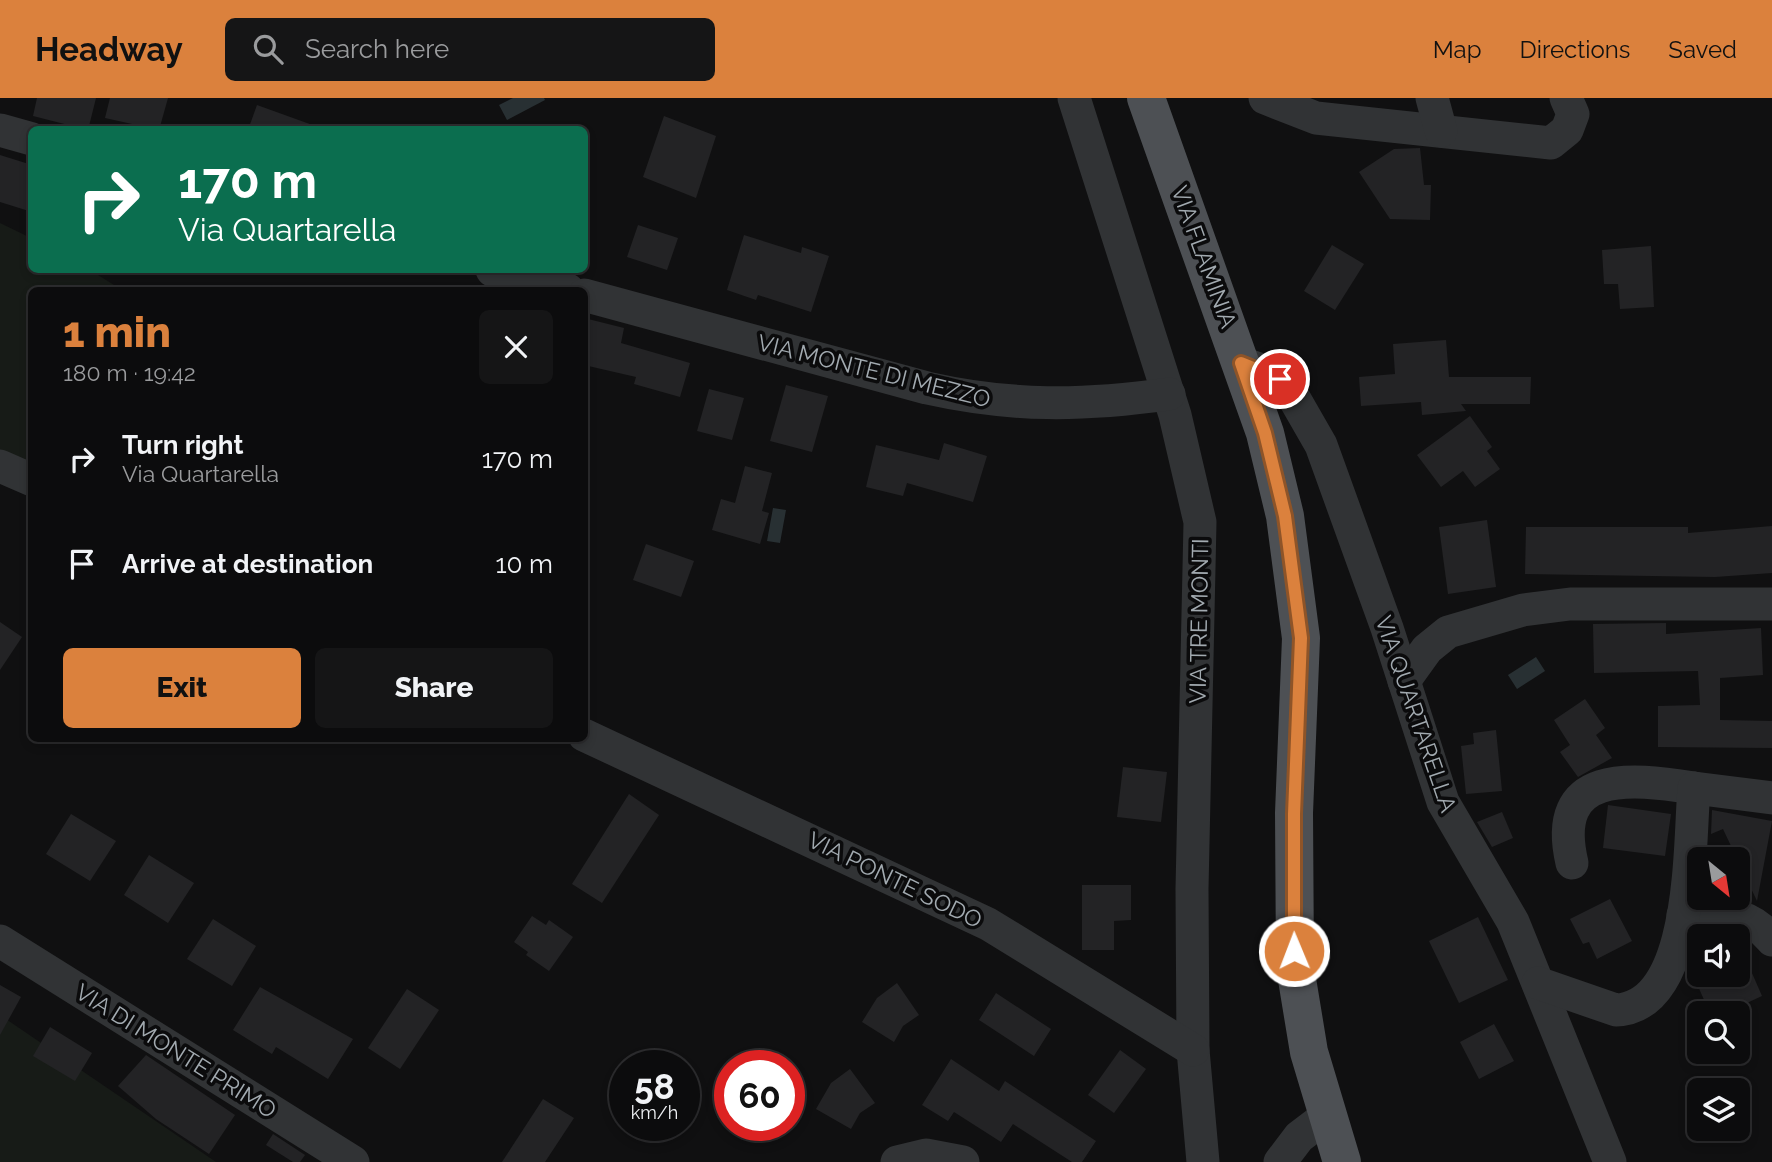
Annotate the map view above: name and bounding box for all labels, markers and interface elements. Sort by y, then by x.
search box [225,18,715,81]
text: Headway [35,30,183,69]
icon: search [249,30,287,68]
text: Search here [305,34,449,64]
text: Map [1433,35,1482,64]
text: Directions [1520,35,1630,64]
text: Saved [1668,35,1737,64]
text: 170 m [178,152,317,209]
icon: right [63,154,154,245]
street label: VIA FLAMINIA [1166,182,1243,332]
text: Via Quartarella [178,211,396,248]
text: 1 min [63,308,171,357]
button: close [479,310,553,384]
street label: VIA MONTE DI MEZZO [755,328,993,413]
pin [1250,349,1310,409]
text: 180 m · 19:42 [63,359,196,386]
icon: arrive [1261,360,1299,398]
text: Turn right [122,430,243,460]
icon: right [63,440,101,478]
text: 170 m [482,444,553,474]
text: Via Quartarella [122,460,279,487]
street label: VIA TRE MONTI [1184,538,1213,704]
icon: arrive [63,545,101,583]
text: Arrive at destination [122,549,373,579]
text: 10 m [495,549,553,579]
street label: VIA QUARTARELLA [1370,612,1463,816]
button: Exit [63,648,301,728]
button: Share [315,648,553,728]
street label: VIA PONTE SODO [804,826,987,933]
north arrow [1687,847,1750,910]
map controls [1687,847,1750,1141]
position arrow [1257,914,1331,988]
button: sound [1687,924,1750,987]
street label: VIA DI MONTE PRIMO [71,978,282,1123]
button: search [1687,1001,1750,1064]
speed limit sign: 60 [714,1050,805,1141]
text: 58 [634,1066,675,1107]
button: layers [1687,1078,1750,1141]
text: km/h [631,1102,678,1123]

